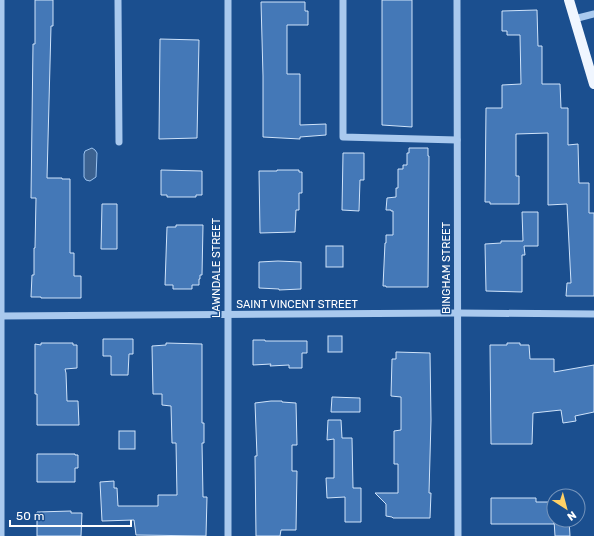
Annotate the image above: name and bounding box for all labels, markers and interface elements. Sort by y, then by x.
street label: LAWNDALE STREET [210,217,223,318]
street label: BINGHAM STREET [440,221,453,314]
street label: SAINT VINCENT STREET [236,298,358,311]
north arrow [546,488,586,528]
scale bar [10,502,131,528]
text: N [564,508,579,523]
text: 50 m [16,509,44,523]

